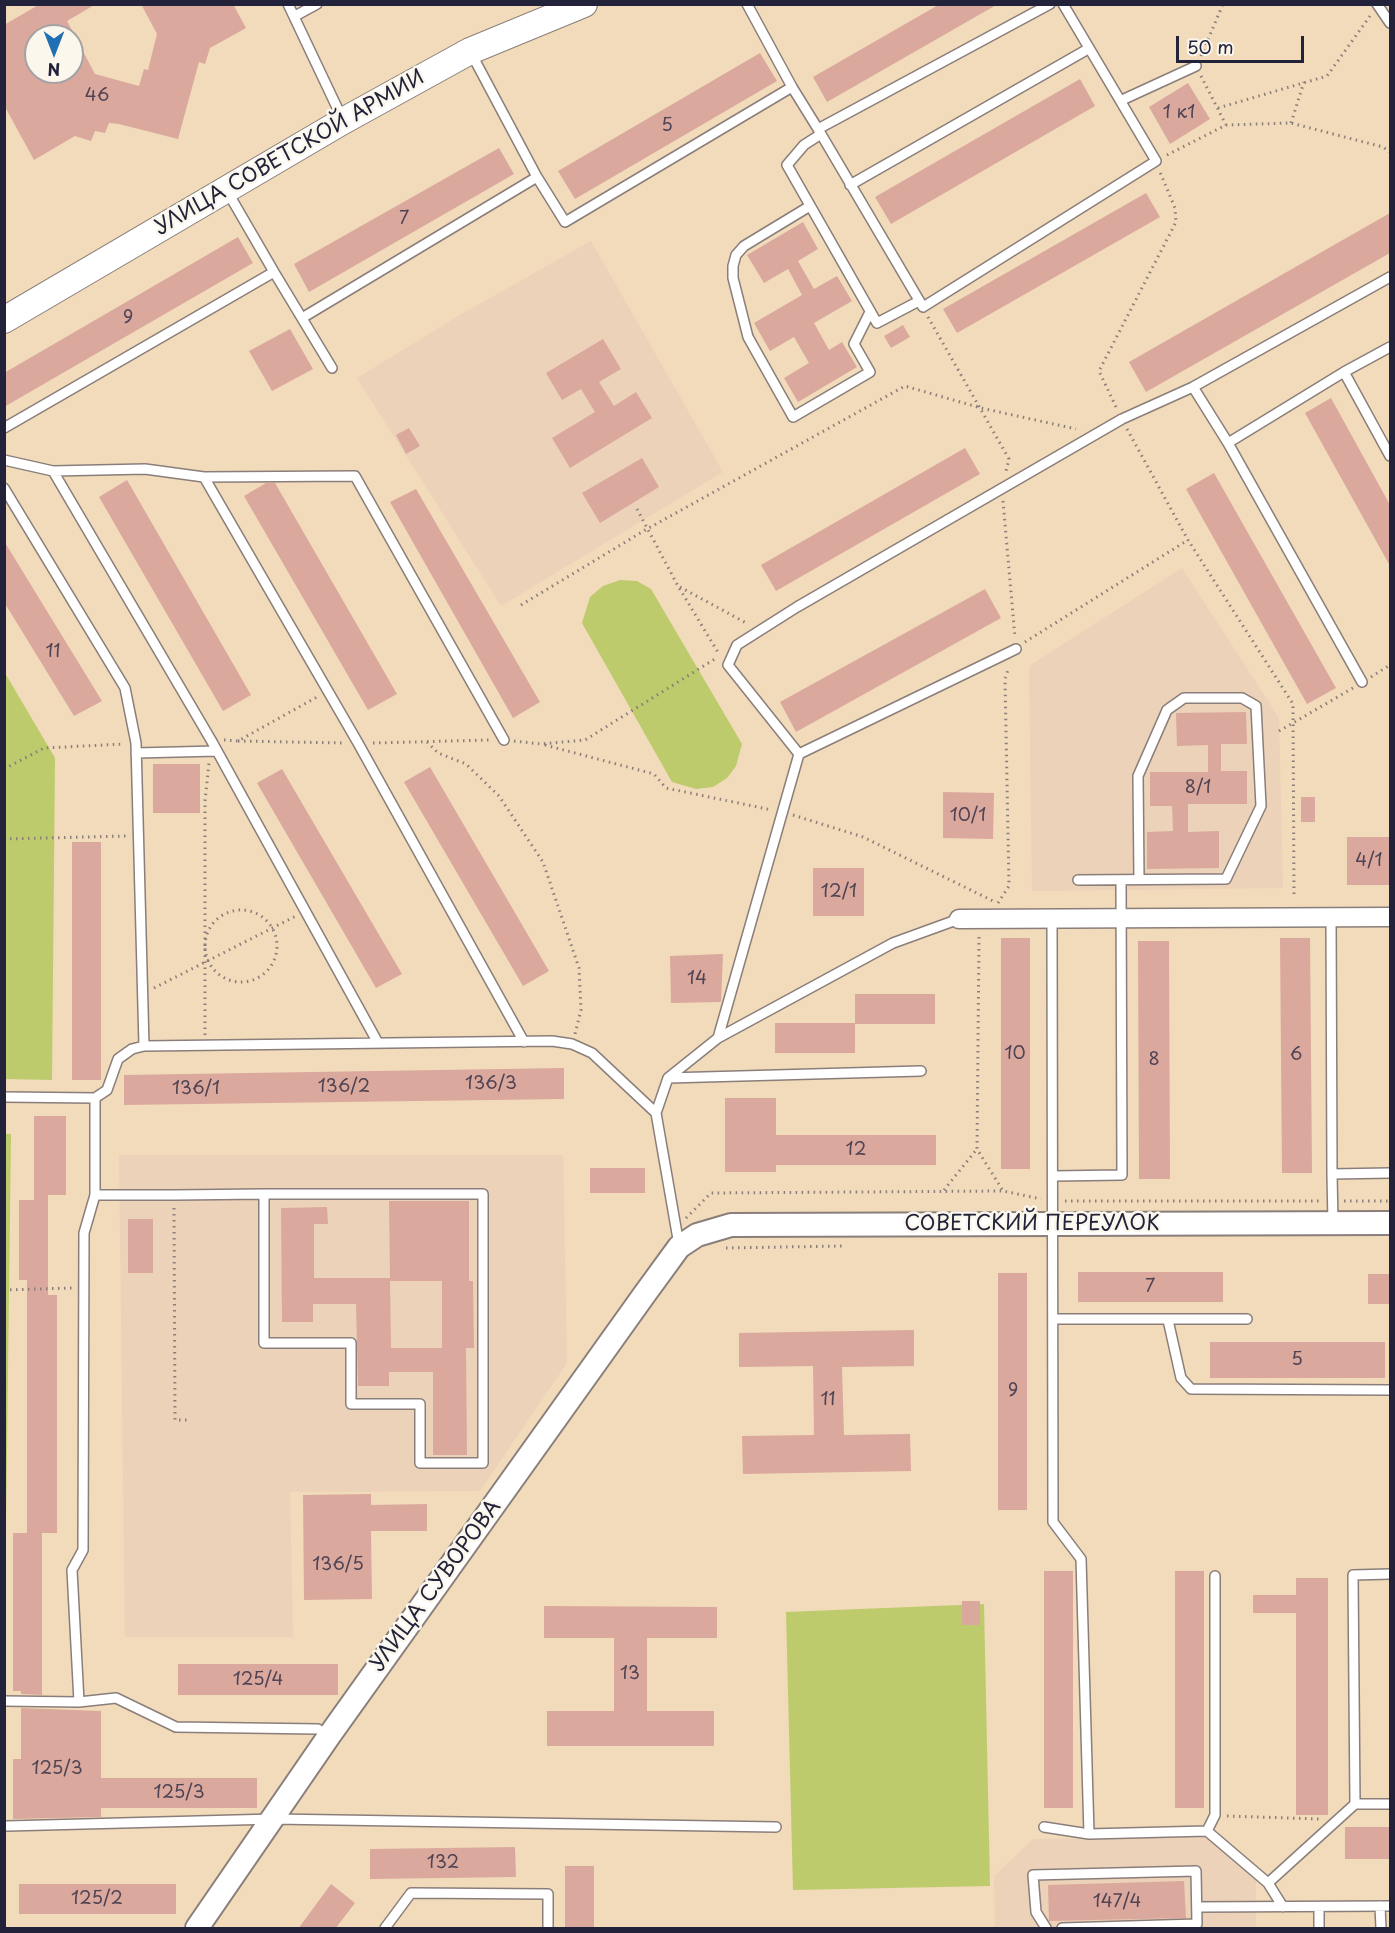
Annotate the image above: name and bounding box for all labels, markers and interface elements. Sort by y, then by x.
north arrow [24,24,84,84]
scale bar [1179,24,1306,62]
text: 50 m [1187,33,1234,60]
text: N [48,58,60,82]
street label: УЛИЦА СОВЕТСКОЙ АРМИИ [150,65,430,241]
house number: 46 [85,85,109,107]
house number: 1 к1 [1163,102,1195,124]
house number: 5 [661,115,673,137]
house number: 7 [399,208,409,230]
house number: 9 [123,307,133,329]
house number: 11 [45,641,61,663]
house number: 8/1 [1185,777,1211,799]
house number: 10/1 [950,805,986,827]
house number: 4/1 [1355,850,1383,872]
house number: 12/1 [821,881,857,903]
house number: 14 [687,968,707,990]
house number: 10 [1004,1043,1026,1065]
house number: 6 [1290,1044,1302,1066]
house number: 8 [1148,1049,1160,1071]
house number: 136/3 [465,1073,517,1095]
house number: 136/2 [318,1076,370,1098]
house number: 136/1 [172,1078,220,1100]
house number: 12 [846,1139,866,1161]
street label: СОВЕТСКИЙ ПЕРЕУЛОК [904,1211,1160,1237]
house number: 7 [1145,1276,1155,1298]
house number: 5 [1291,1349,1303,1371]
house number: 9 [1008,1380,1018,1402]
house number: 11 [820,1389,836,1411]
street label: УЛИЦА СУВОРОВА [365,1495,507,1677]
house number: 136/5 [312,1554,364,1576]
house number: 13 [620,1663,640,1685]
house number: 125/4 [233,1669,283,1691]
house number: 125/3 [31,1758,83,1780]
house number: 125/3 [153,1782,205,1804]
house number: 132 [427,1852,459,1874]
house number: 125/2 [71,1888,123,1910]
house number: 147/4 [1093,1891,1141,1913]

